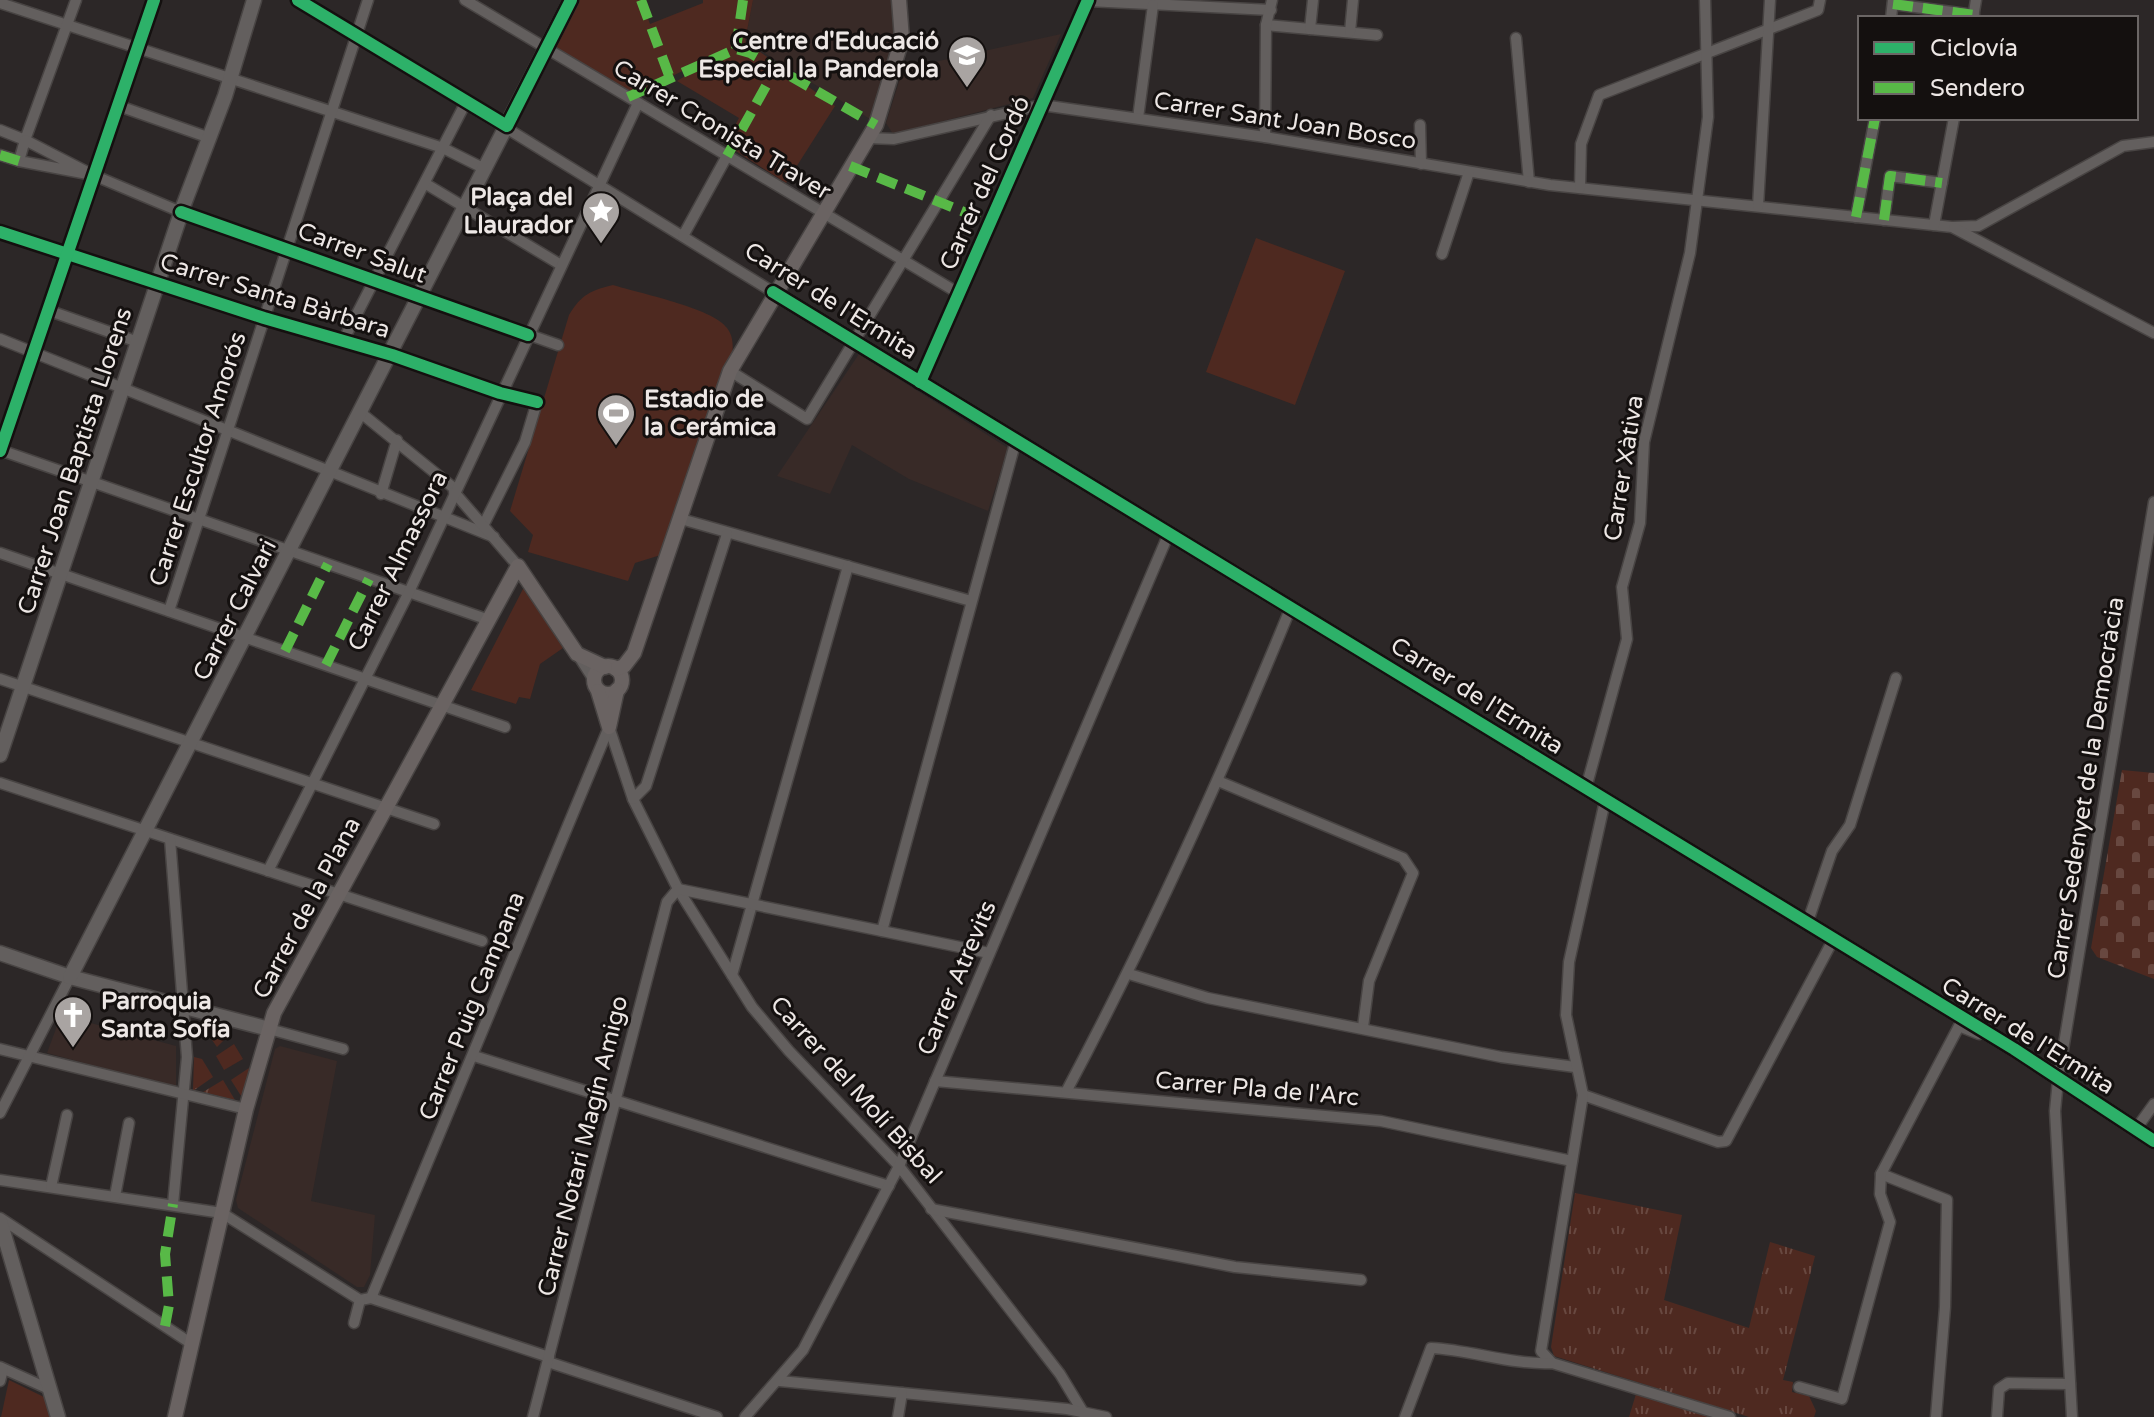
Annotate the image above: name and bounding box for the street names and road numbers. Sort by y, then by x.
street label: Carrer Cronista Traver [608,53,837,207]
street label: Carrer Sant Joan Bosco [1152,86,1418,156]
street label: Carrer del Cordó [934,91,1036,275]
street label: Carrer Salut [293,216,431,290]
street label: Carrer de l'Ermita [739,236,923,366]
street label: Carrer Santa Bàrbara [156,247,394,345]
street label: Carrer Joan Baptista Llorens [12,304,138,618]
street label: Carrer Escultor Amorós [143,328,253,590]
street label: Carrer Xàtiva [1598,393,1650,543]
street label: Carrer Almassora [342,466,454,656]
street label: Carrer Calvari [187,535,283,685]
street label: Carrer Sedenyet de la Democràcia [2041,595,2131,981]
street label: Carrer de l'Ermita [1385,631,1569,761]
street label: Carrer de la Plana [247,812,367,1004]
street label: Carrer Puig Campana [413,887,531,1125]
street label: Carrer Atrevits [911,896,1003,1060]
street label: Carrer de l'Ermita [1936,971,2120,1101]
street label: Carrer del Molí Bisbal [764,990,948,1190]
street label: Carrer Notari Magín Amigo [532,993,634,1299]
street label: Carrer Pla de l'Arc [1154,1066,1360,1112]

